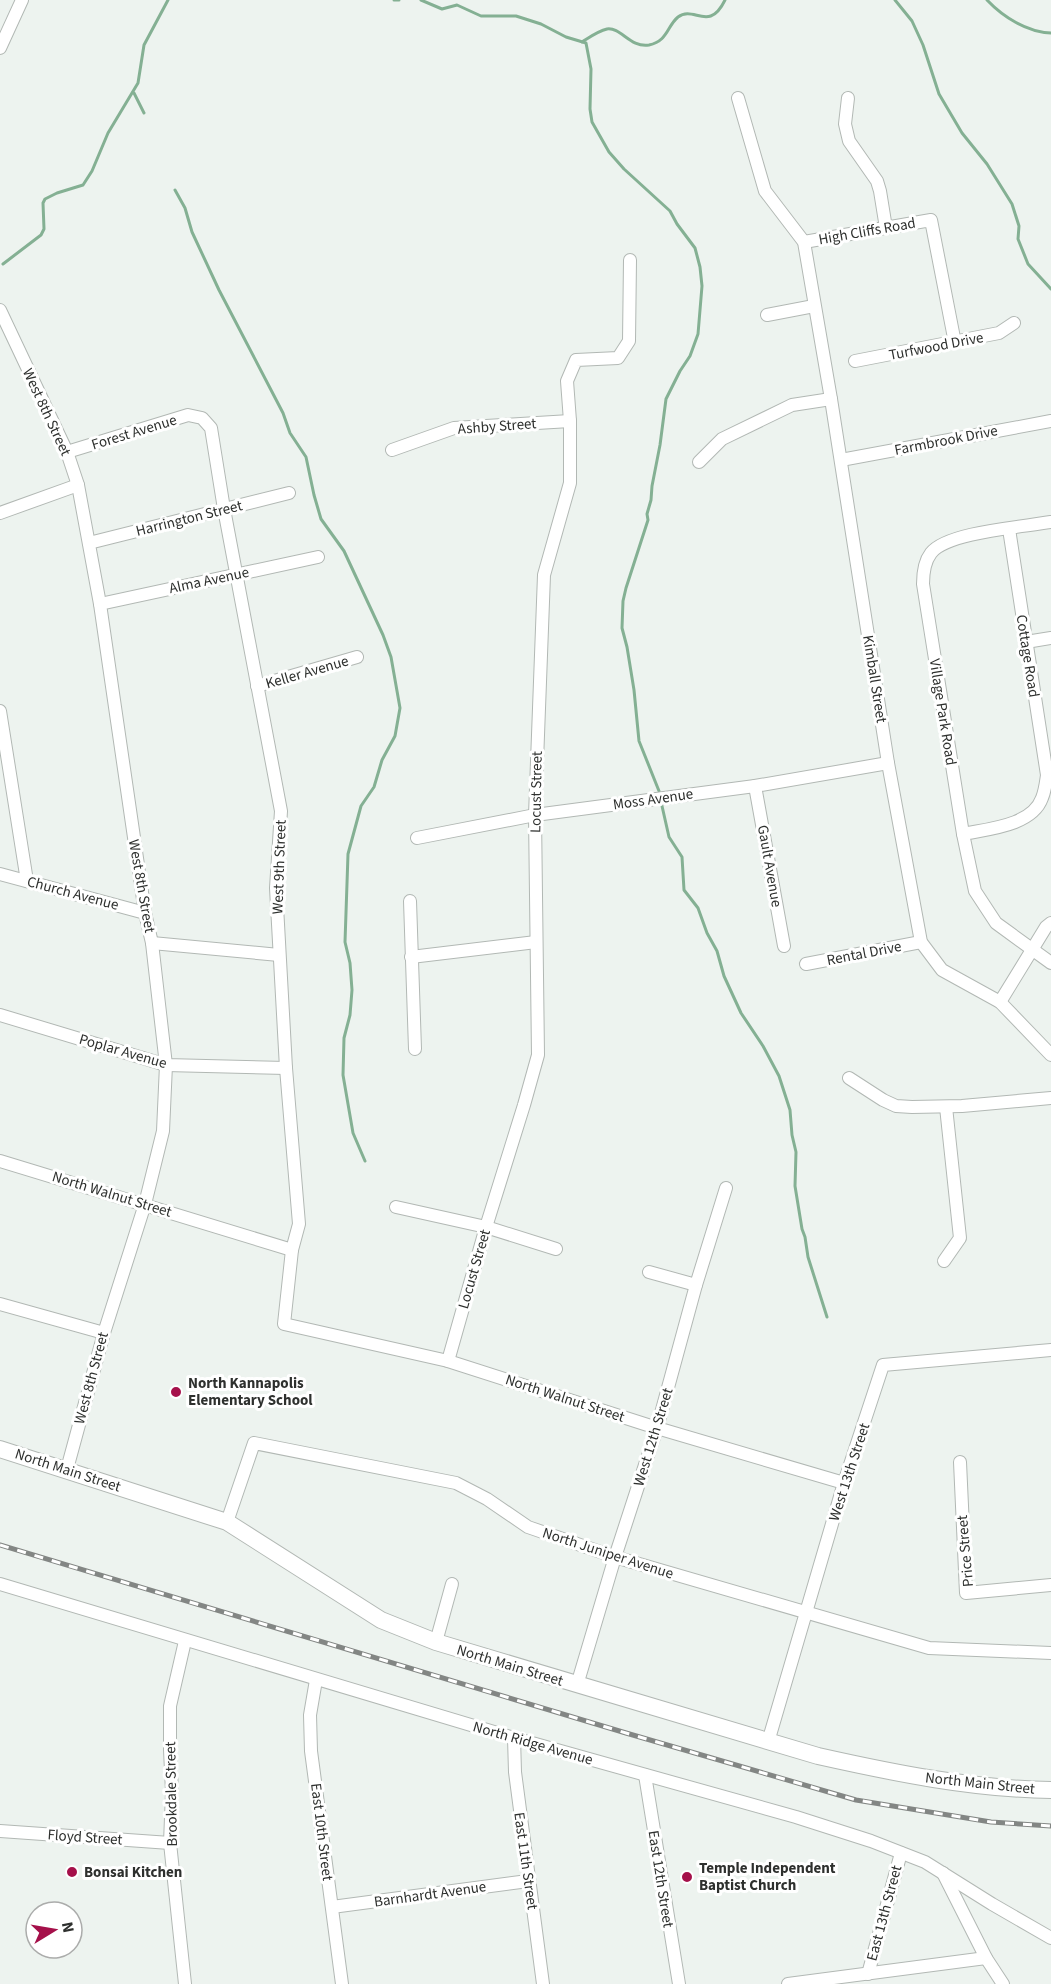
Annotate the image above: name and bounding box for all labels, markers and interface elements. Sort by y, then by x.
street label: High Cliffs Road [817,213,917,250]
street label: Turfwood Drive [887,327,985,366]
street label: West 8th Street [17,365,76,460]
street label: Forest Avenue [89,410,179,455]
street label: Ashby Street [457,413,537,440]
street label: Farmbrook Drive [893,420,999,461]
street label: Harrington Street [134,495,245,542]
street label: Alma Avenue [167,562,251,599]
street label: Cottage Road [1011,613,1044,699]
street label: Kimball Street [857,634,892,725]
street label: Keller Avenue [263,651,351,694]
street label: Village Park Road [924,657,961,767]
street label: Locust Street [525,751,548,833]
street label: Moss Avenue [612,783,695,816]
street label: West 9th Street [267,819,292,915]
street label: Gault Avenue [752,823,787,909]
street label: West 8th Street [123,838,160,934]
street label: Church Avenue [25,871,121,916]
street label: Rental Drive [825,936,903,971]
street label: Poplar Avenue [77,1029,169,1074]
street label: North Walnut Street [49,1166,174,1223]
street label: Locust Street [453,1227,496,1311]
street label: West 8th Street [69,1330,114,1427]
street label: North Walnut Street [503,1369,627,1428]
place label: North Kannapolis Elementary School [188,1373,313,1411]
marker: North Kannapolis Elementary School [169,1385,183,1399]
street label: West 12th Street [629,1385,678,1489]
street label: West 13th Street [824,1420,875,1524]
street label: North Main Street [12,1443,124,1497]
street label: Price Street [952,1514,979,1588]
street label: North Juniper Avenue [540,1522,676,1585]
street label: North Main Street [454,1639,566,1692]
street label: North Ridge Avenue [470,1716,595,1771]
street label: Brookdale Street [160,1741,183,1847]
street label: North Main Street [924,1767,1036,1800]
street label: East 10th Street [305,1782,338,1882]
street label: East 11th Street [508,1811,543,1911]
street label: Floyd Street [47,1824,123,1851]
street label: East 12th Street [642,1829,679,1929]
place label: Temple Independent Baptist Church [699,1858,836,1896]
place label: Bonsai Kitchen [84,1862,182,1883]
street label: East 13th Street [862,1863,907,1963]
marker: Bonsai Kitchen [65,1865,79,1879]
marker: Temple Independent Baptist Church [680,1870,694,1884]
street label: Barnhardt Avenue [373,1876,488,1913]
north arrow [24,1900,84,1960]
text: N [56,1920,80,1935]

